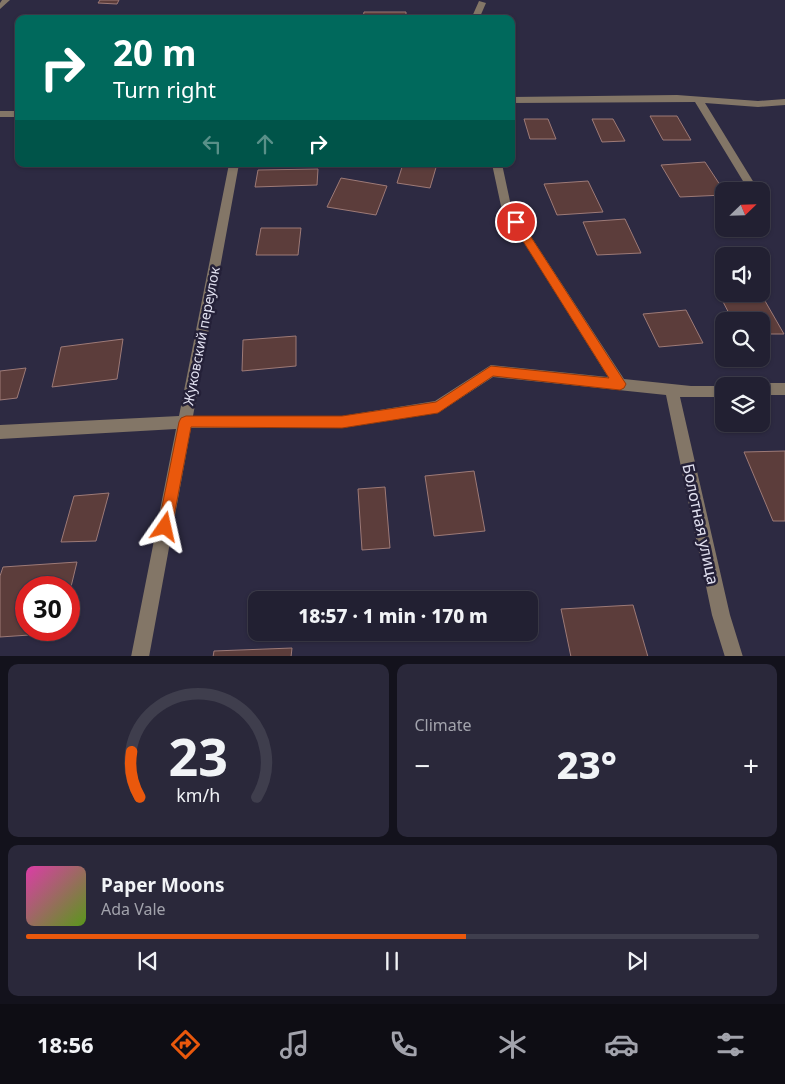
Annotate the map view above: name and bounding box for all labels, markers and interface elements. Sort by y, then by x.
text: 20 m [113,29,196,76]
icon: right [30,35,95,100]
text: Turn right [113,74,216,104]
icon: left [198,130,226,158]
icon: ahead [251,130,279,158]
icon: right [304,130,332,158]
north arrow [715,182,770,238]
map controls [715,182,770,432]
pin [495,201,537,243]
icon: arrive [502,208,530,236]
button: sound [715,247,770,302]
street label: Жуковский переулок [178,265,224,407]
button: search [715,312,770,367]
button: layers [715,377,770,432]
street label: Болотная улица [677,462,725,586]
position arrow [138,500,190,552]
speed limit sign: 30 [15,576,80,641]
text: 18:57 · 1 min · 170 m [298,603,488,629]
text: Climate [415,714,472,736]
text: 23 [169,720,228,791]
text: 23° [557,738,617,790]
text: − [415,746,431,784]
text: + [743,746,759,784]
text: km/h [176,783,220,807]
text: Paper Moons [101,872,225,898]
text: Ada Vale [101,898,166,920]
icon: previous [134,947,162,975]
icon: pause [378,947,406,975]
icon: next [623,947,651,975]
icon: directions [168,1027,203,1062]
icon: music [277,1027,312,1062]
icon: phone [386,1027,421,1062]
icon: climate [495,1027,530,1062]
icon: car [604,1027,639,1062]
icon: filters [713,1027,748,1062]
text: 18:56 [37,1029,94,1059]

